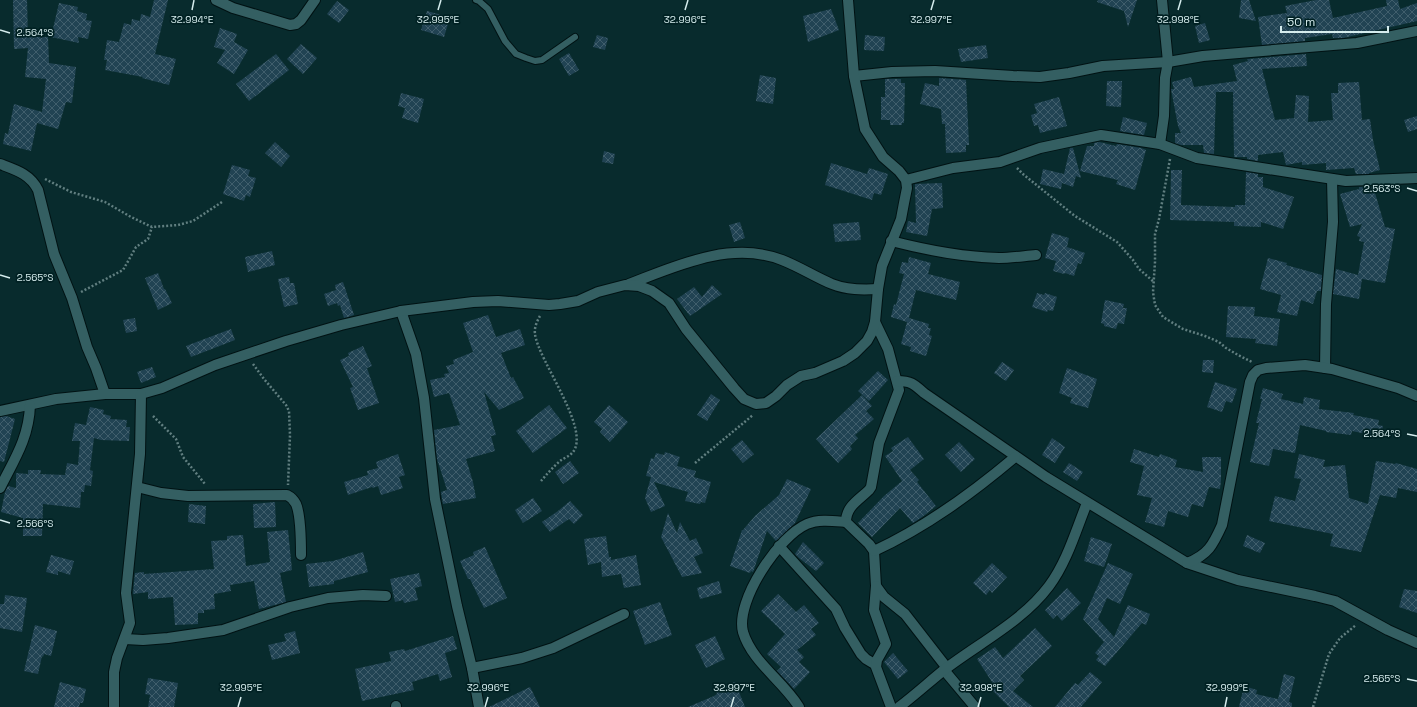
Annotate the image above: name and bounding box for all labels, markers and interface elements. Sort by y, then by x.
scale bar [1281,8,1388,34]
text: 32.994°E [171,13,214,26]
text: 32.995°E [417,13,460,26]
text: 32.996°E [664,13,707,26]
text: 32.997°E [910,13,952,26]
text: 32.998°E [1157,13,1200,26]
text: 50 m [1287,14,1315,30]
text: 2.564°S [17,26,53,39]
text: 2.563°S [1364,182,1400,195]
text: 2.565°S [17,271,53,284]
text: 2.564°S [1364,427,1400,440]
text: 2.566°S [17,517,53,530]
text: 2.565°S [1364,672,1400,685]
text: 32.995°E [220,681,263,694]
text: 32.996°E [467,681,510,694]
text: 32.997°E [713,681,755,694]
text: 32.998°E [960,681,1003,694]
text: 32.999°E [1206,681,1249,694]

